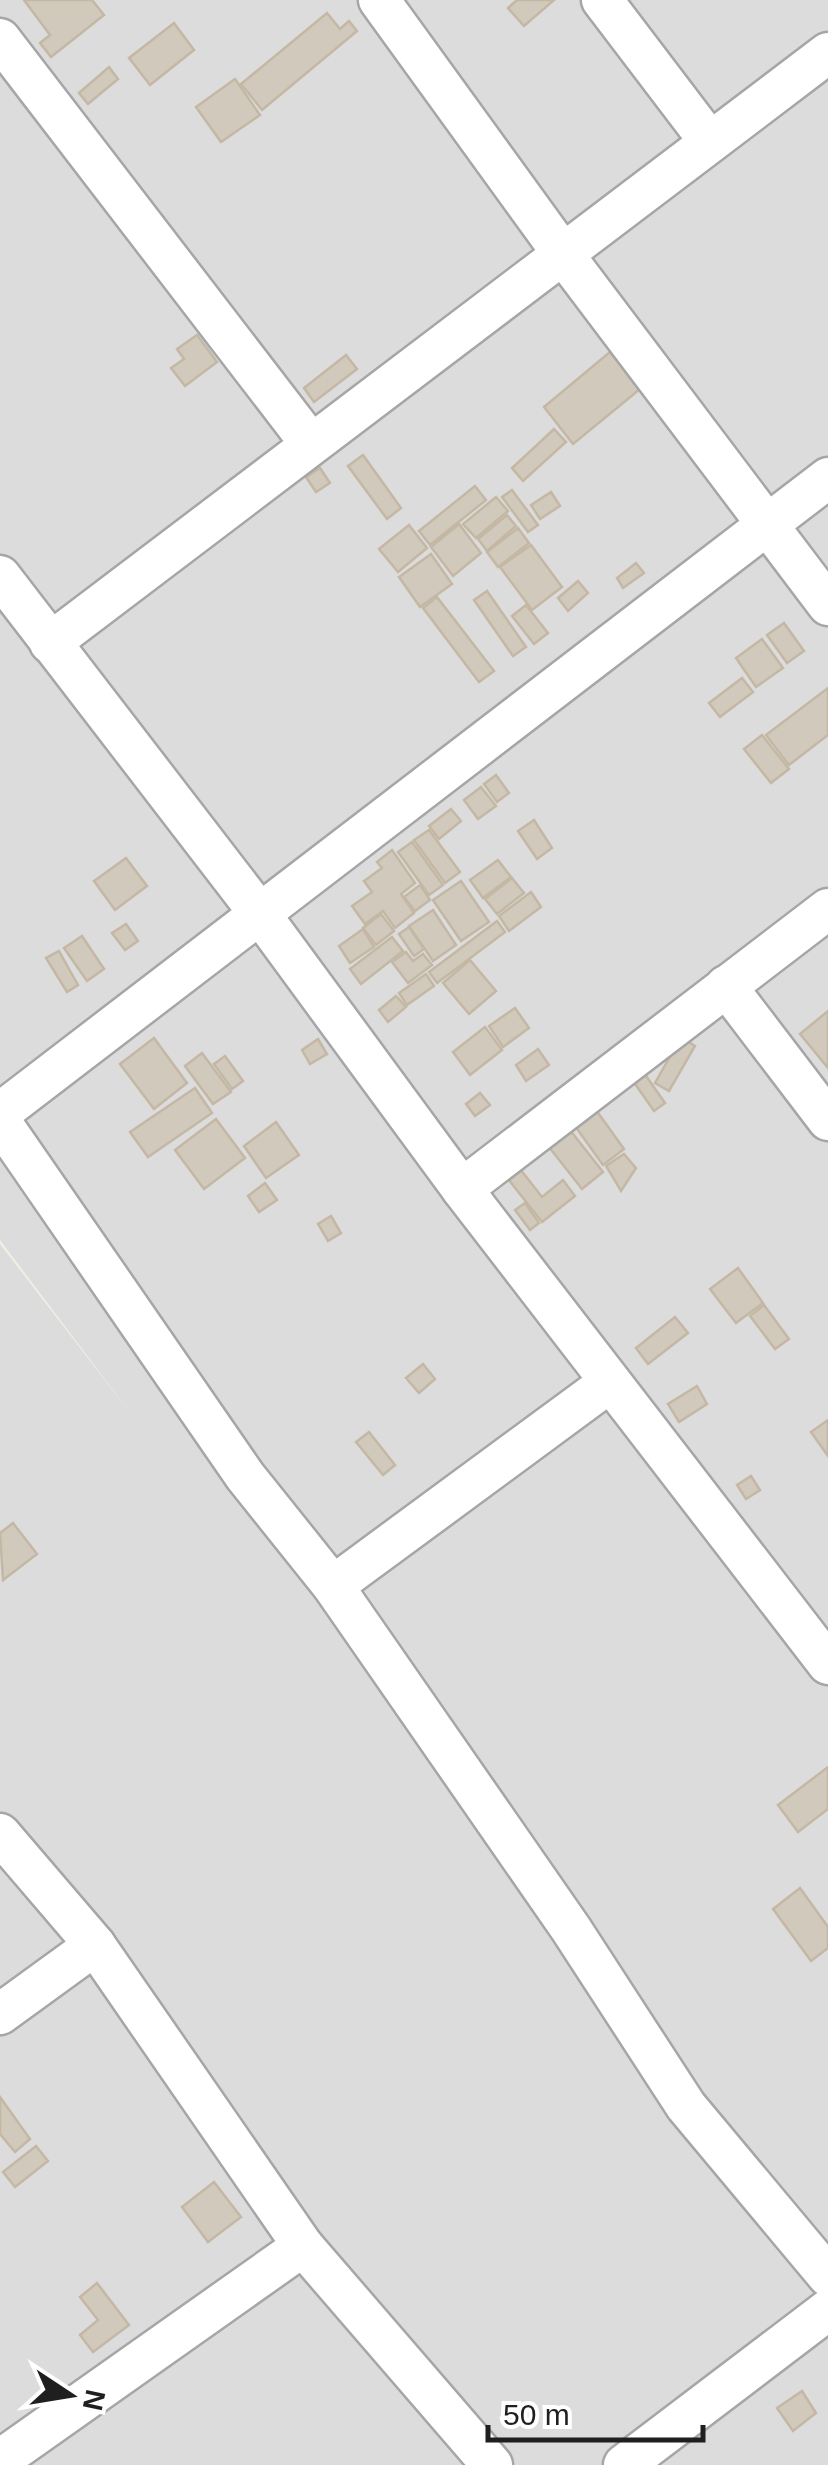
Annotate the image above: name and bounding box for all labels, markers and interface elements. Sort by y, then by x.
north arrow [20,2345,120,2445]
scale bar [488,2380,703,2442]
text: N [77,2387,111,2413]
text: 50 m [503,2398,570,2431]

